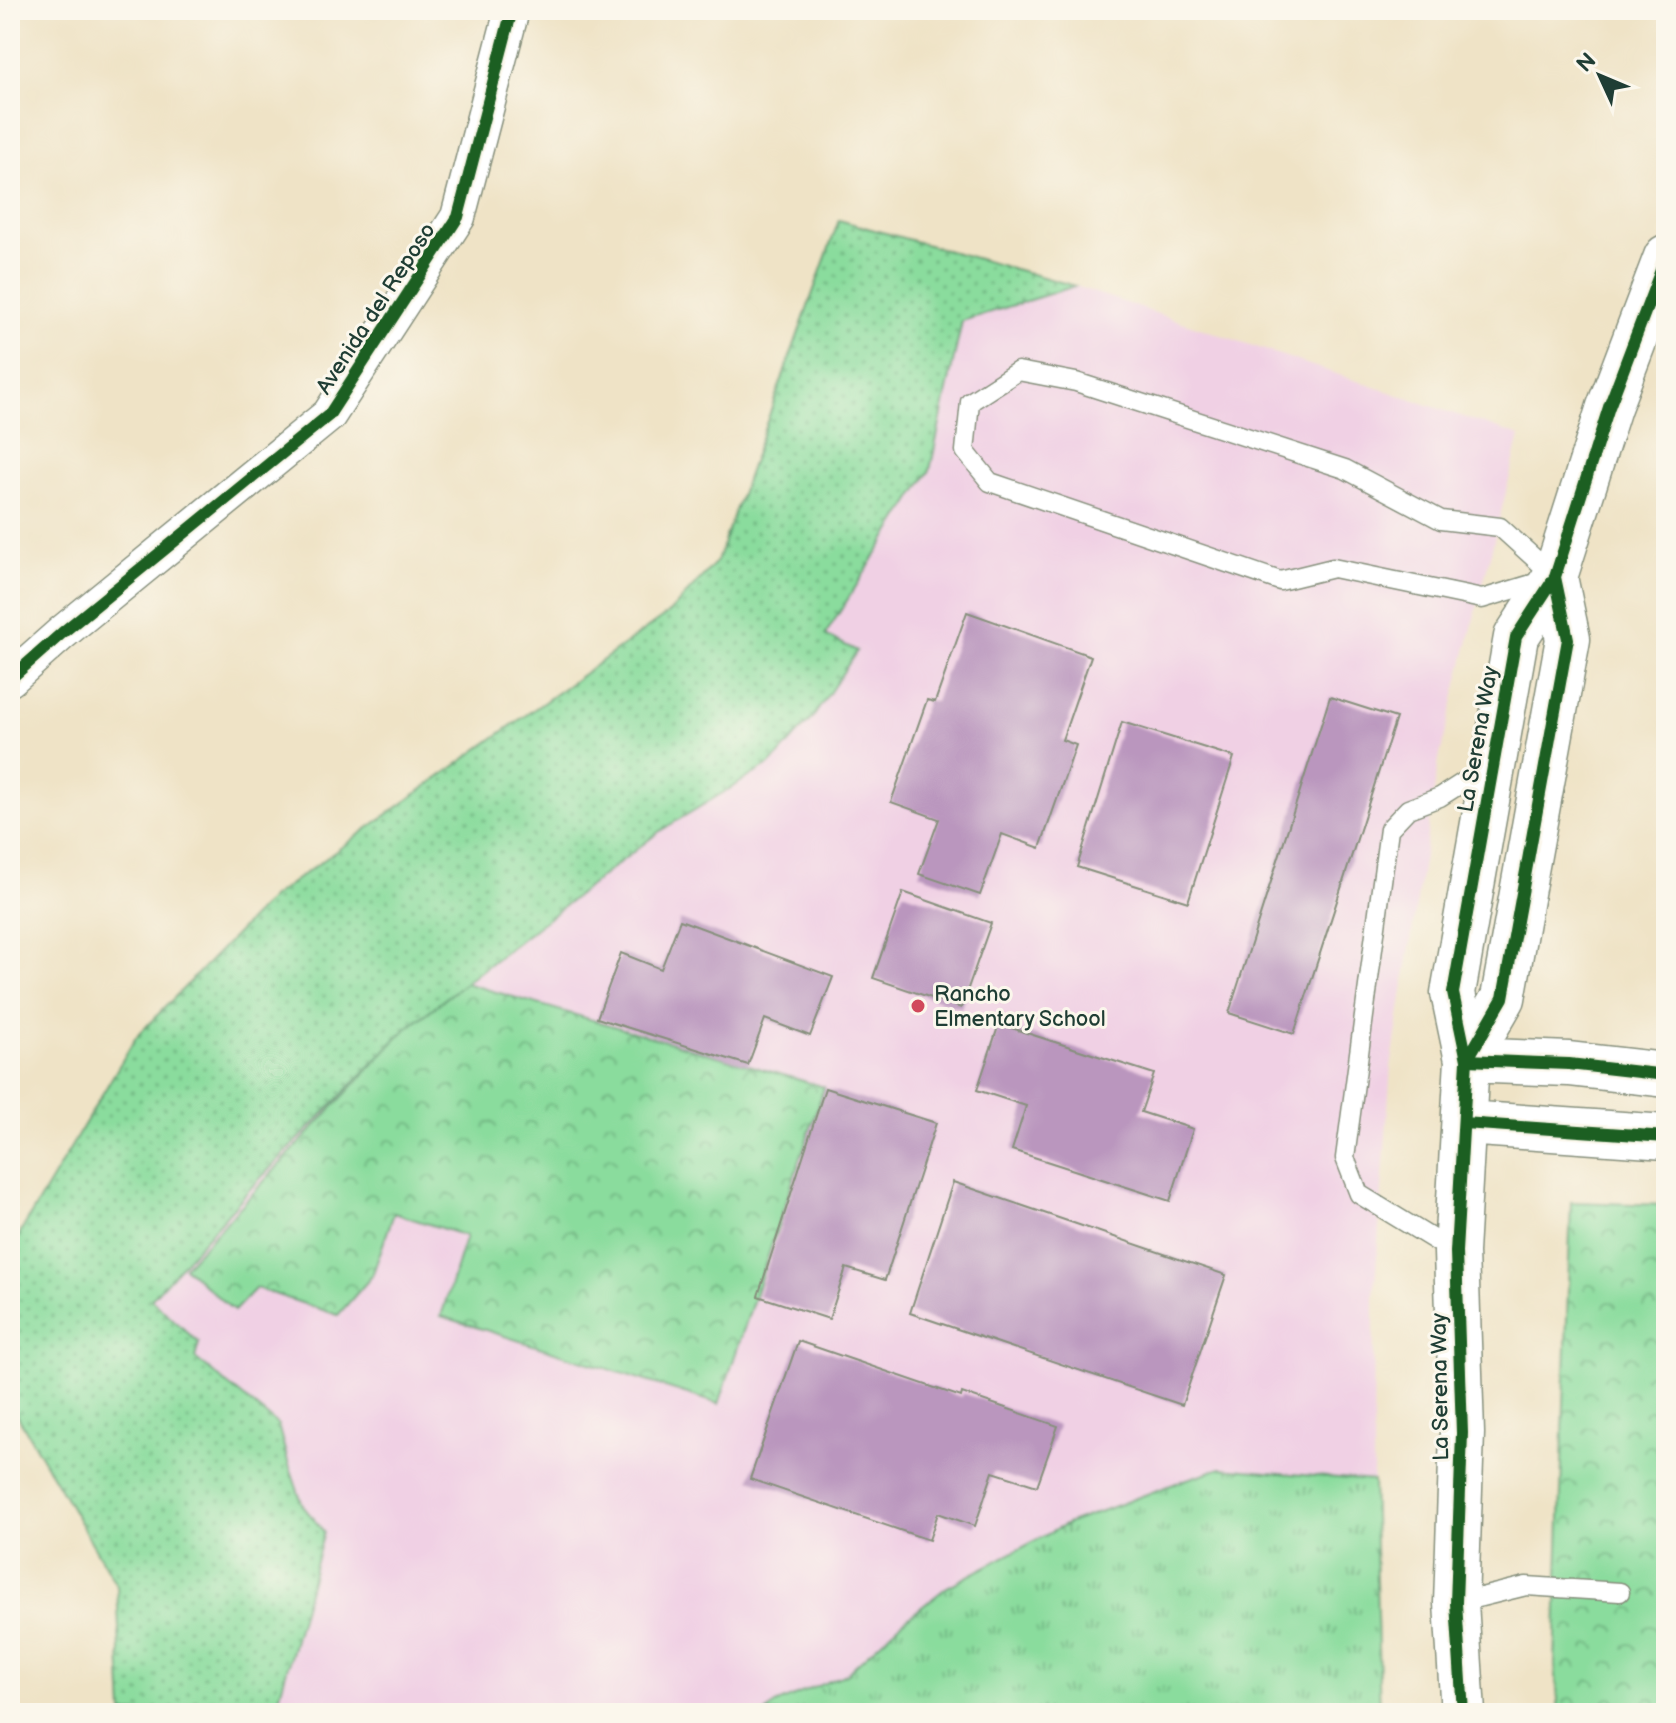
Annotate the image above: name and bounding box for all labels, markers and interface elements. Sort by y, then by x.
north arrow [1560,36,1640,116]
text: N [1571,48,1602,78]
street label: Avenida del Reposo [311,218,442,399]
street label: La Serena Way [1452,664,1505,814]
place label: Rancho Elmentary School [934,981,1106,1033]
marker: Rancho Elmentary School [909,997,927,1015]
street label: La Serena Way [1426,1313,1455,1461]

